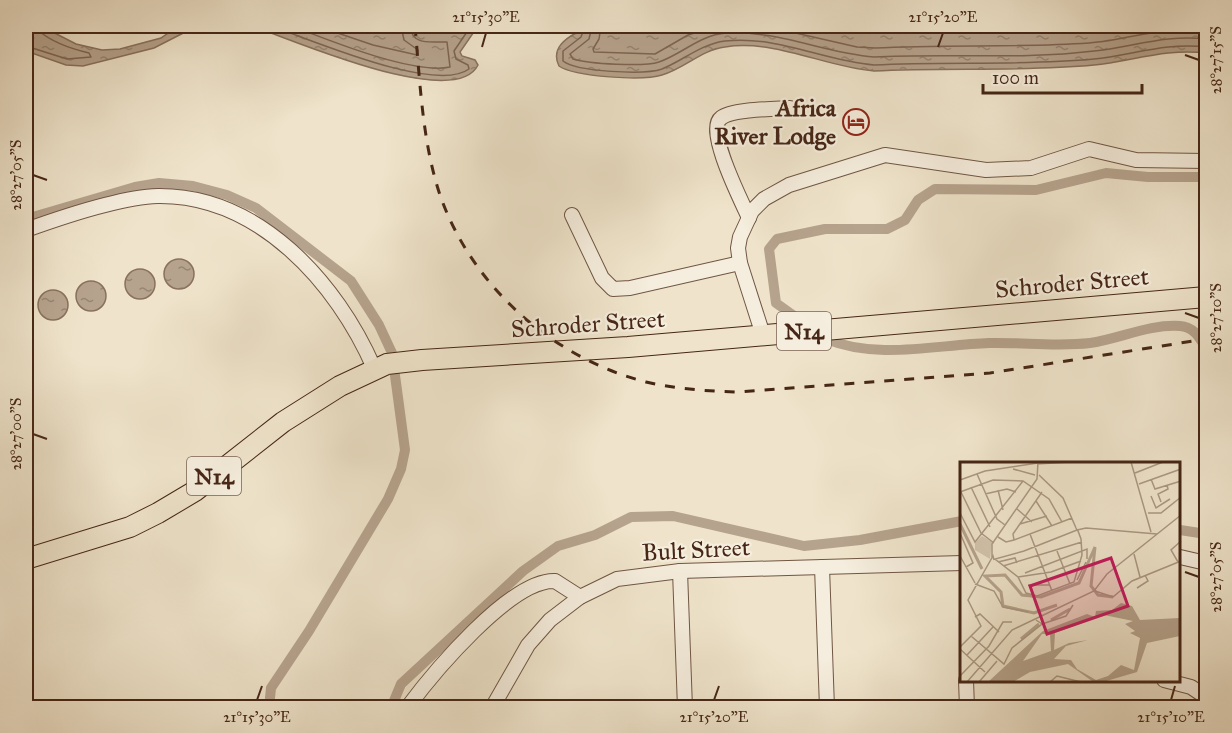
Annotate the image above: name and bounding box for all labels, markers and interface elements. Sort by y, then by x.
text: 21°15'30"E [452,8,520,26]
text: 21°15'20"E [908,8,978,26]
text: 28°27'15"S [1207,26,1225,94]
scale bar [983,57,1142,95]
text: 100 m [992,67,1039,89]
place label: Africa River Lodge [714,93,837,151]
hotel icon: Africa River Lodge [841,107,871,137]
text: 28°27'05"S [7,140,25,210]
street label: Schroder Street [994,261,1151,305]
text: 28°27'10"S [1207,283,1225,353]
street label: Schroder Street [510,304,666,344]
road number: N14 [777,312,831,350]
text: 28°27'00"S [7,398,25,470]
road number: N14 [187,457,241,495]
inset map [960,462,1181,682]
street label: Bult Street [641,532,751,568]
text: 28°27'05"S [1207,542,1225,612]
text: 21°15'30"E [223,708,291,726]
text: 21°15'20"E [679,708,749,726]
text: 21°15'10"E [1137,708,1205,726]

